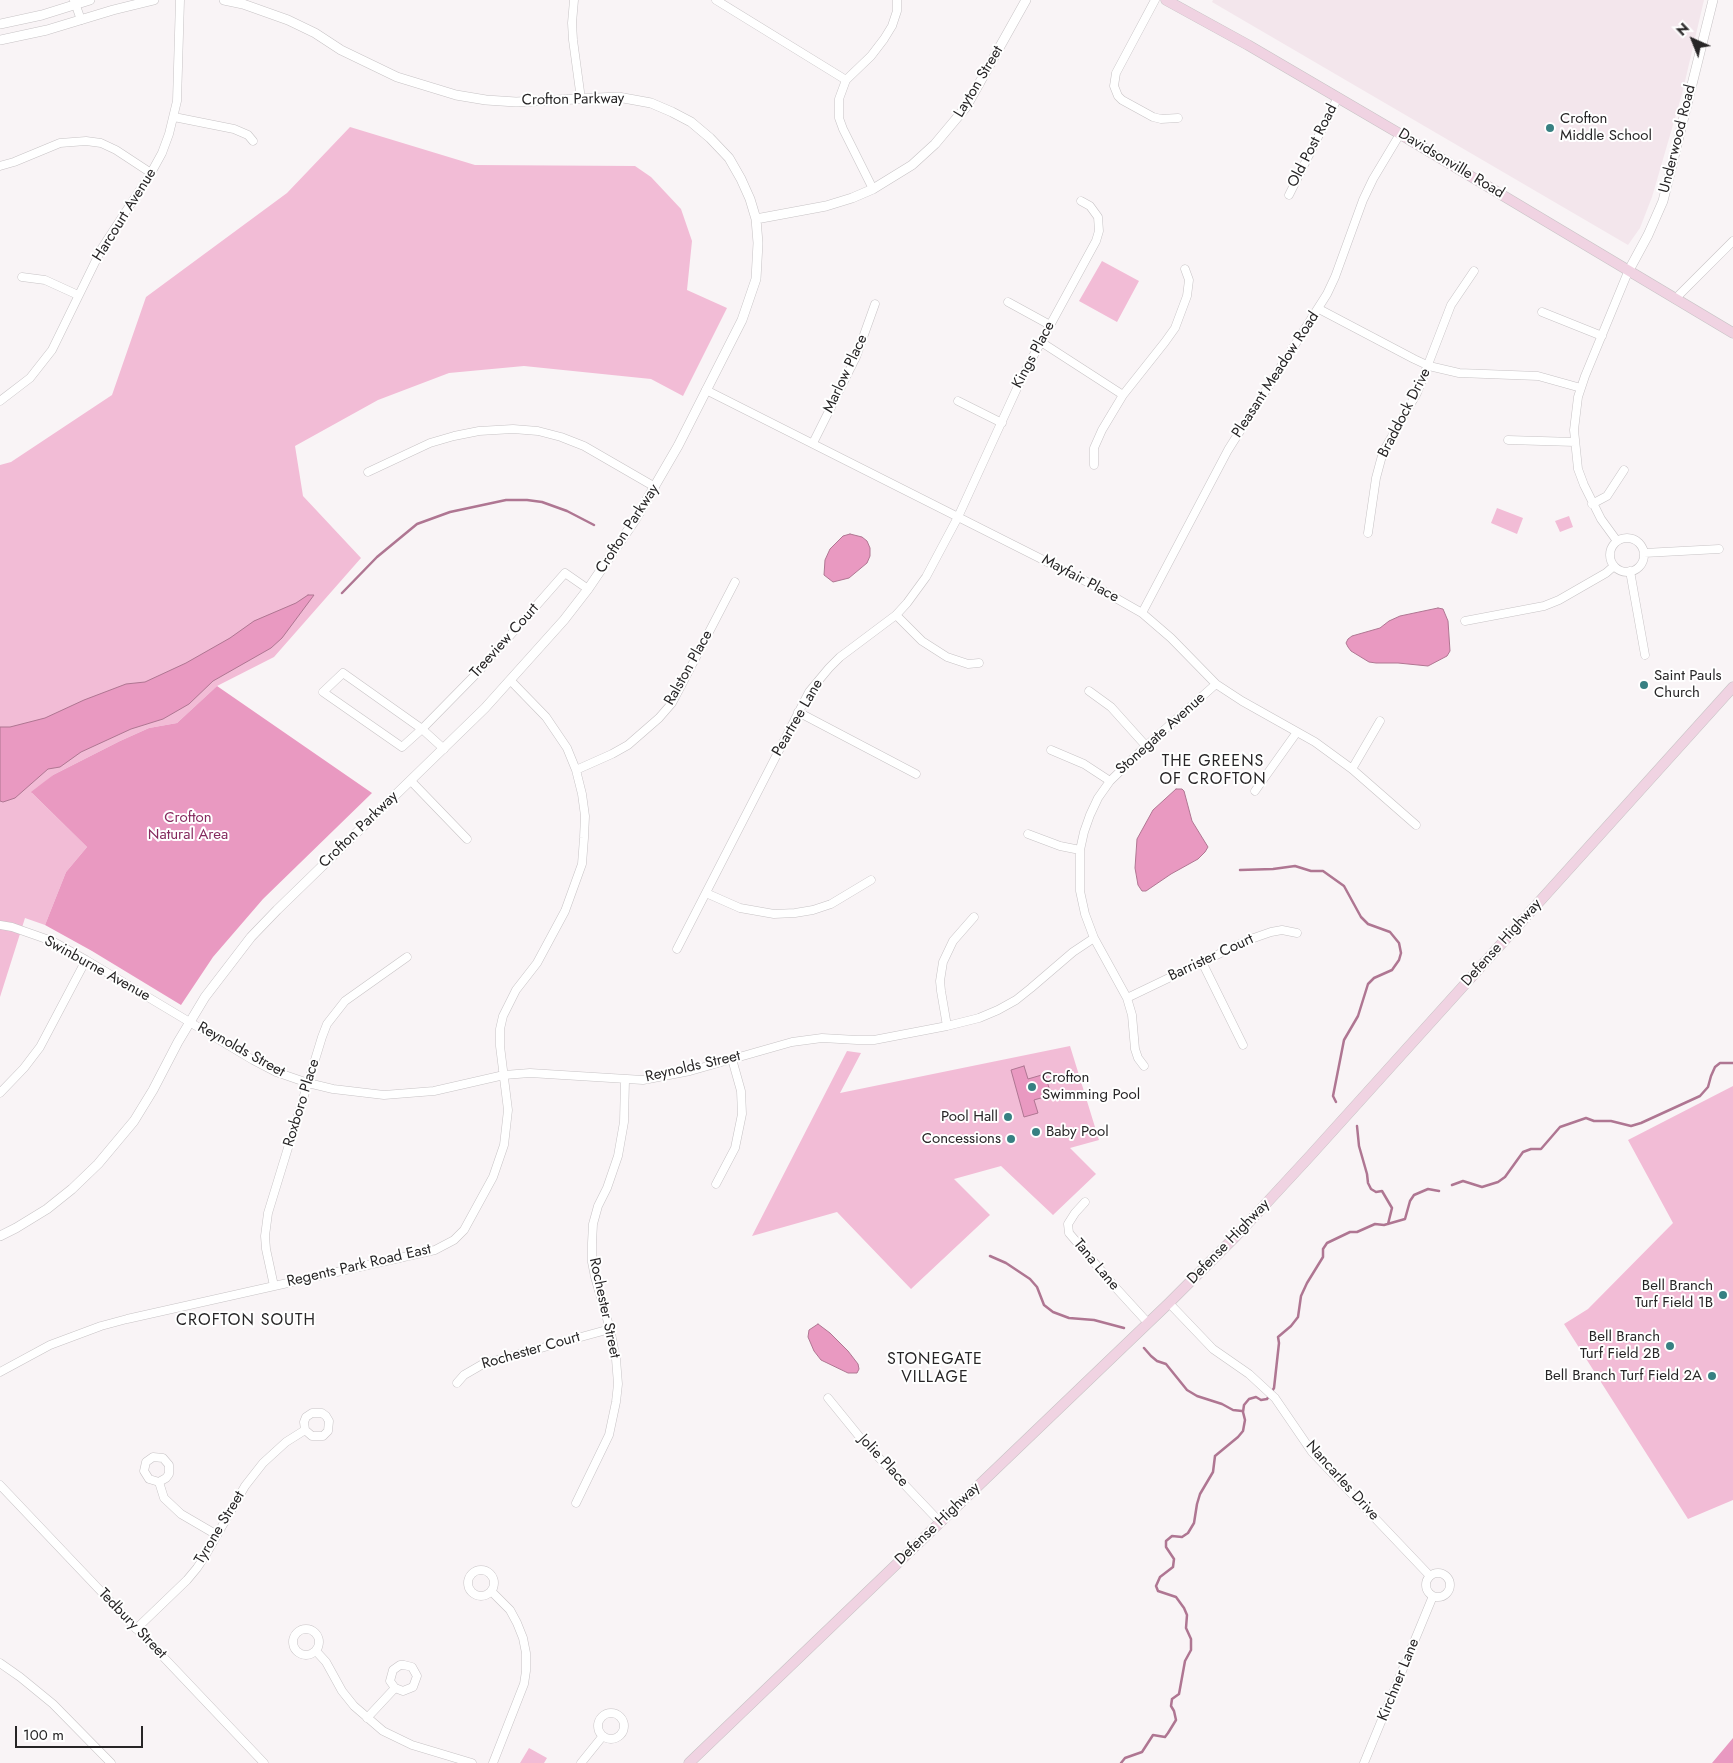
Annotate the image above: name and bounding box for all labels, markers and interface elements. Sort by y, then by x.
north arrow [1668,15,1718,65]
text: N [1672,18,1694,40]
street label: Layton Street [951,43,1007,121]
street label: Underwood Road [1656,83,1700,195]
street label: Crofton Parkway [521,90,625,110]
street label: Old Post Road [1284,101,1342,191]
place label: Crofton Middle School [1560,110,1652,145]
marker: Crofton Middle School [1544,122,1556,134]
street label: Davidsonville Road [1395,125,1507,203]
street label: Harcourt Avenue [89,165,161,265]
street label: Pleasant Meadow Road [1229,309,1323,441]
street label: Kings Place [1009,318,1059,392]
street label: Marlow Place [820,332,872,416]
street label: Braddock Drive [1375,365,1435,461]
street label: Crofton Parkway [592,481,664,577]
street label: Mayfair Place [1038,551,1122,607]
street label: Treeview Court [467,600,543,682]
street label: Ralston Place [661,627,717,709]
place label: Saint Pauls Church [1654,667,1722,702]
street label: Peartree Lane [769,676,827,760]
marker: Saint Pauls Church [1638,679,1650,691]
street label: Stonegate Avenue [1113,689,1209,779]
district label: THE GREENS OF CROFTON [1158,752,1268,790]
street label: Crofton Parkway [316,788,402,872]
park label: Crofton Natural Area [148,809,228,844]
street label: Defense Highway [1458,896,1546,990]
street label: Barrister Court [1166,930,1256,986]
street label: Swinburne Avenue [41,932,153,1006]
street label: Reynolds Street [194,1019,288,1081]
street label: Reynolds Street [644,1047,742,1087]
street label: Roxboro Place [280,1057,324,1149]
place label: Crofton Swimming Pool [1042,1069,1140,1104]
marker: Crofton Swimming Pool [1026,1081,1038,1093]
place label: Pool Hall [941,1108,998,1126]
marker: Pool Hall [1002,1111,1014,1123]
place label: Baby Pool [1046,1123,1109,1141]
marker: Baby Pool [1030,1126,1042,1138]
place label: Concessions [922,1130,1001,1148]
marker: Concessions [1005,1133,1017,1145]
street label: Defense Highway [1184,1196,1274,1288]
street label: Tana Lane [1069,1236,1123,1294]
street label: Regents Park Road East [285,1241,433,1291]
street label: Rochester Street [585,1256,623,1360]
place label: Bell Branch Turf Field 1B [1635,1277,1713,1312]
marker: Bell Branch Turf Field 1B [1717,1289,1729,1301]
district label: CROFTON SOUTH [174,1311,318,1331]
street label: Rochester Court [480,1328,582,1374]
place label: Bell Branch Turf Field 2B [1580,1328,1660,1363]
marker: Bell Branch Turf Field 2B [1664,1340,1676,1352]
district label: STONEGATE VILLAGE [886,1350,984,1388]
place label: Bell Branch Turf Field 2A [1545,1367,1702,1385]
marker: Bell Branch Turf Field 2A [1706,1370,1718,1382]
street label: Jolie Place [854,1431,912,1491]
street label: Nancarles Drive [1301,1437,1383,1525]
street label: Defense Highway [892,1479,984,1569]
street label: Tyrone Street [191,1488,249,1568]
street label: Tedbury Street [94,1585,170,1663]
street label: Kirchner Lane [1374,1636,1424,1724]
scale bar [18,1716,145,1748]
text: 100 m [23,1724,64,1746]

